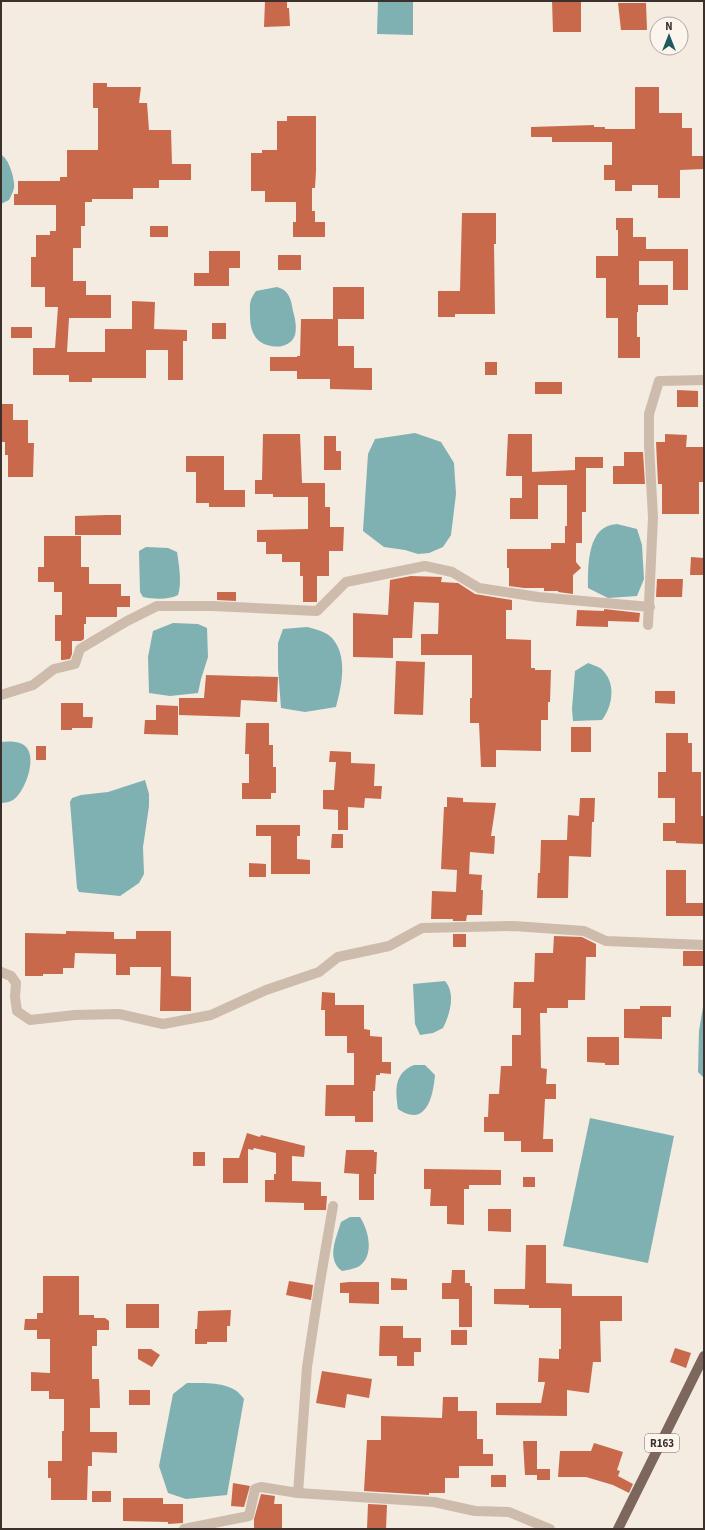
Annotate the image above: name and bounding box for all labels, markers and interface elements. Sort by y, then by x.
north arrow [649,16,689,56]
text: N [665,19,673,34]
road number: R163 [645,1434,679,1452]

